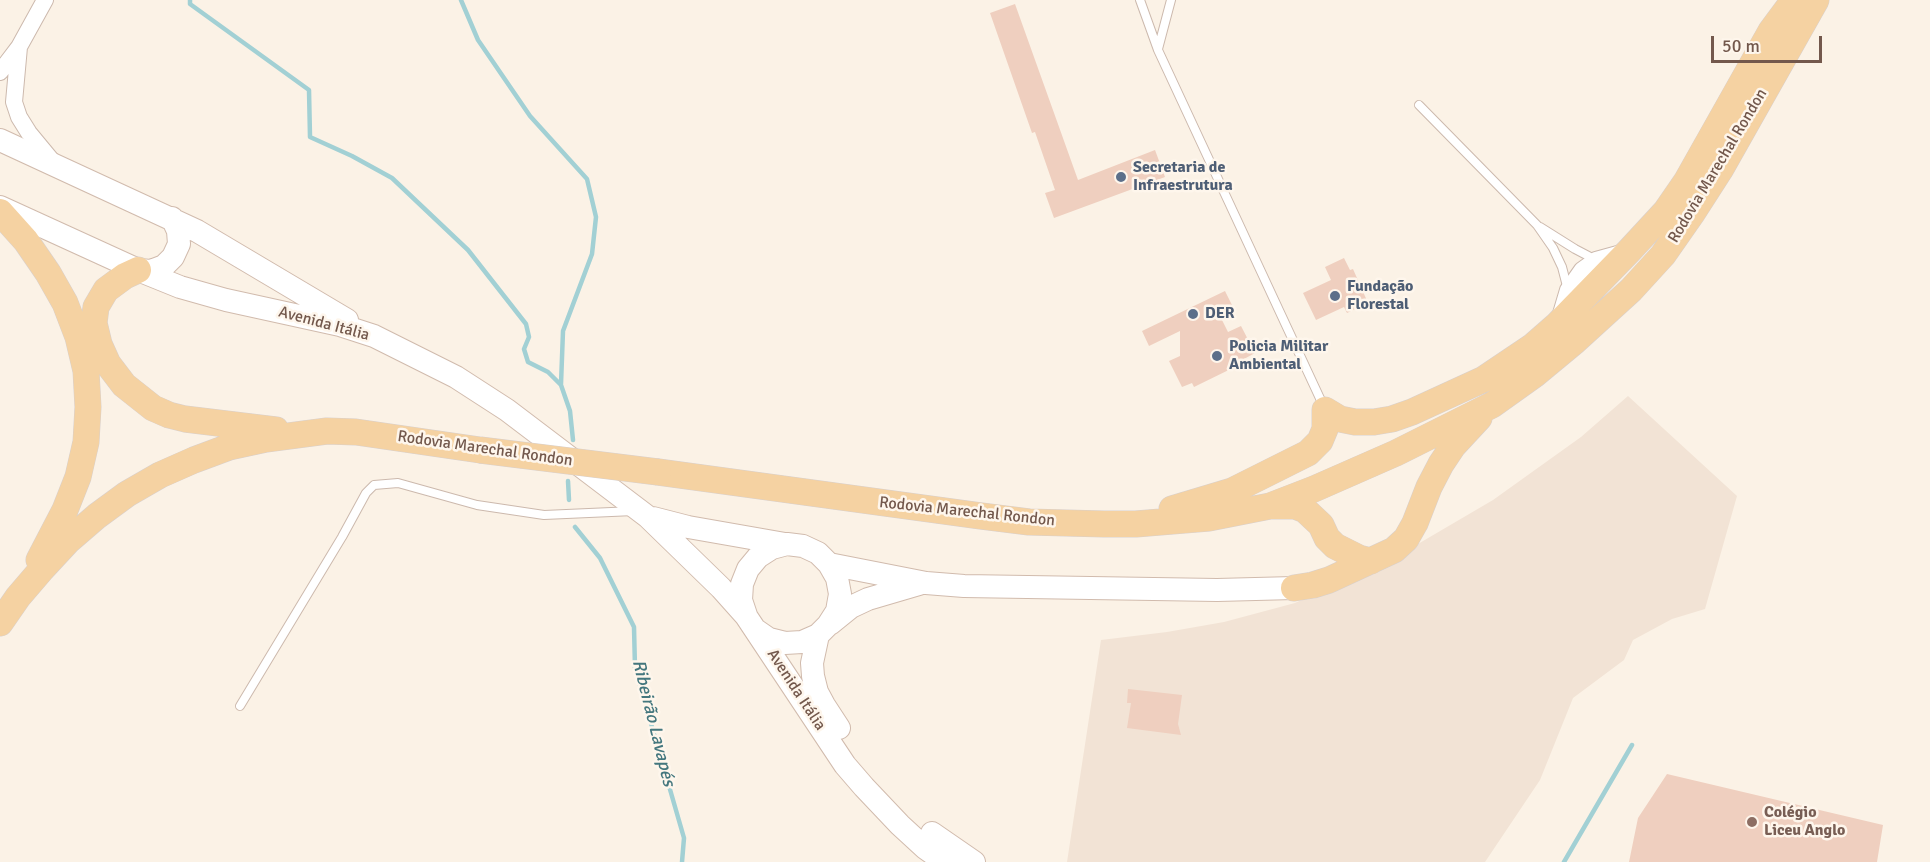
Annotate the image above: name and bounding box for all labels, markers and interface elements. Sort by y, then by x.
scale bar [1714,24,1825,62]
text: 50 m [1722,35,1760,57]
street label: Rodovia Marechal Rondon [1664,85,1772,247]
place label: Secretaria de Infraestrutura [1133,158,1233,196]
marker: Secretaria de Infraestrutura [1114,170,1128,184]
place label: Fundação Florestal [1347,277,1413,315]
marker: Fundação Florestal [1328,289,1342,303]
street label: Avenida Itália [276,303,372,345]
place label: DER [1205,304,1235,324]
marker: DER [1186,307,1200,321]
place label: Policia Militar Ambiental [1229,337,1328,375]
marker: Policia Militar Ambiental [1210,349,1224,363]
street label: Rodovia Marechal Rondon [396,427,574,471]
street label: Rodovia Marechal Rondon [878,493,1056,531]
street label: Avenida Itália [763,646,829,734]
water label: Ribeirão Lavapés [627,657,679,789]
place label: Colégio Liceu Anglo [1764,803,1845,841]
marker: Colégio Liceu Anglo [1745,815,1759,829]

